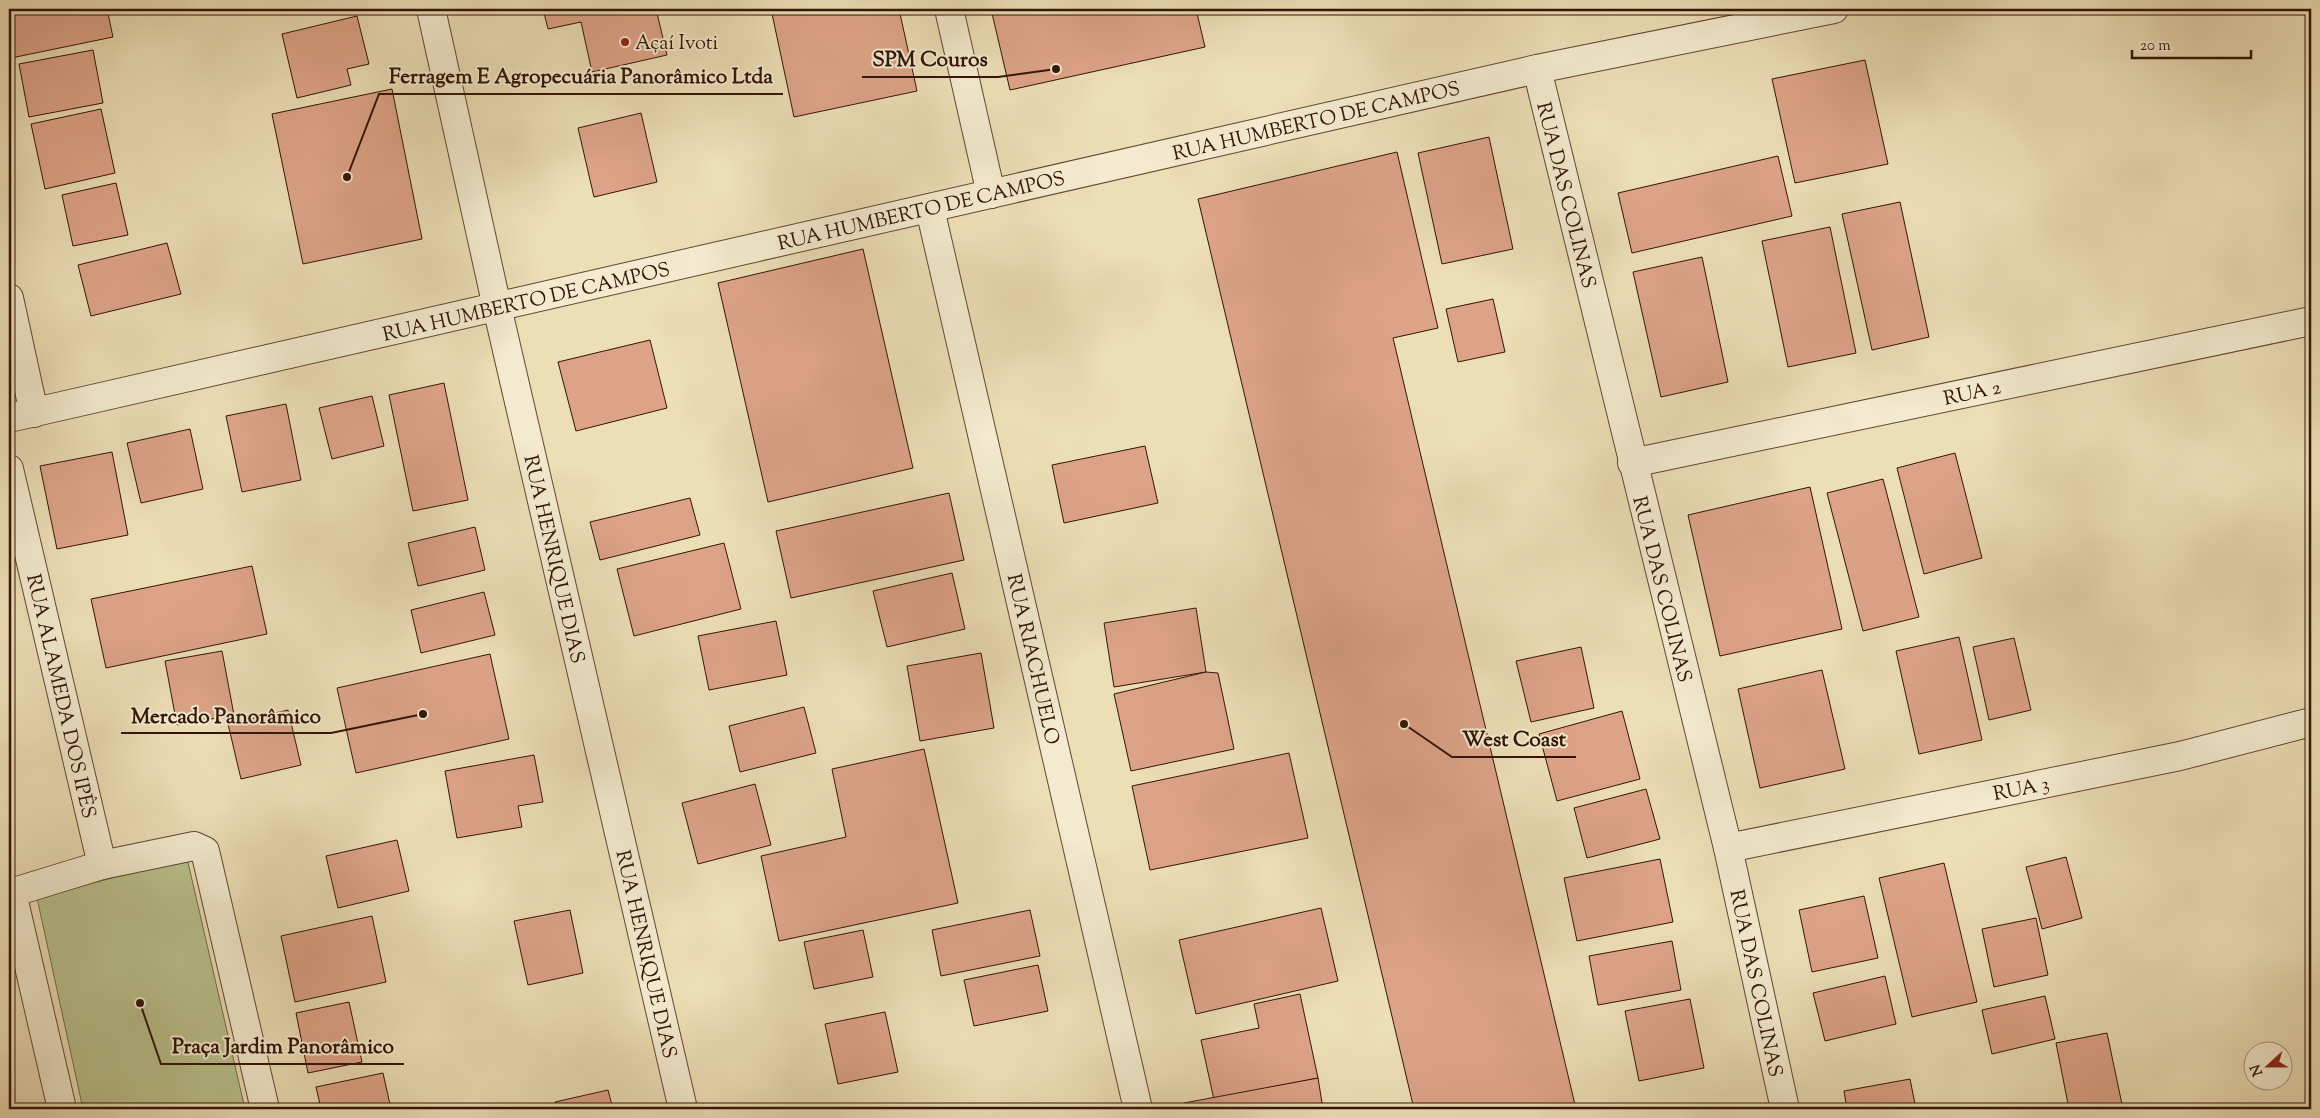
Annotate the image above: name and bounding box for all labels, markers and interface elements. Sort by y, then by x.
scale bar [2132,28,2251,60]
place label: Açaí Ivoti [635,30,719,59]
marker: Açaí Ivoti [619,36,631,48]
text: 20 m [2140,36,2171,57]
callout: SPM Couros [862,41,998,77]
text: SPM Couros [872,46,988,76]
callout: Ferragem E Agropecuária Panorâmico Ltda [379,58,783,94]
text: Ferragem E Agropecuária Panorâmico Ltda [389,63,773,93]
street label: RUA HUMBERTO DE CAMPOS [1170,75,1463,170]
street label: RUA DAS COLINAS [1527,99,1602,292]
street label: RUA HUMBERTO DE CAMPOS [775,165,1068,260]
street label: RUA HUMBERTO DE CAMPOS [380,256,673,351]
street label: RUA 2 [1941,374,2004,415]
street label: RUA HENRIQUE DIAS [514,452,591,667]
street label: RUA DAS COLINAS [1623,493,1698,686]
street label: RUA ALAMEDA DOS IPÊS [17,571,103,822]
street label: RUA RIACHUELO [998,571,1065,748]
callout: Mercado Panorâmico [121,697,331,733]
text: Mercado Panorâmico [131,703,321,733]
callout: West Coast [1452,721,1576,757]
text: West Coast [1462,726,1567,756]
street label: RUA 3 [1991,771,2052,810]
street label: RUA HENRIQUE DIAS [606,847,683,1062]
street label: RUA DAS COLINAS [1720,887,1789,1080]
callout: Praça Jardim Panorâmico [161,1028,404,1064]
text: Praça Jardim Panorâmico [172,1033,395,1063]
north arrow [2242,1040,2292,1090]
text: N [2246,1061,2269,1079]

